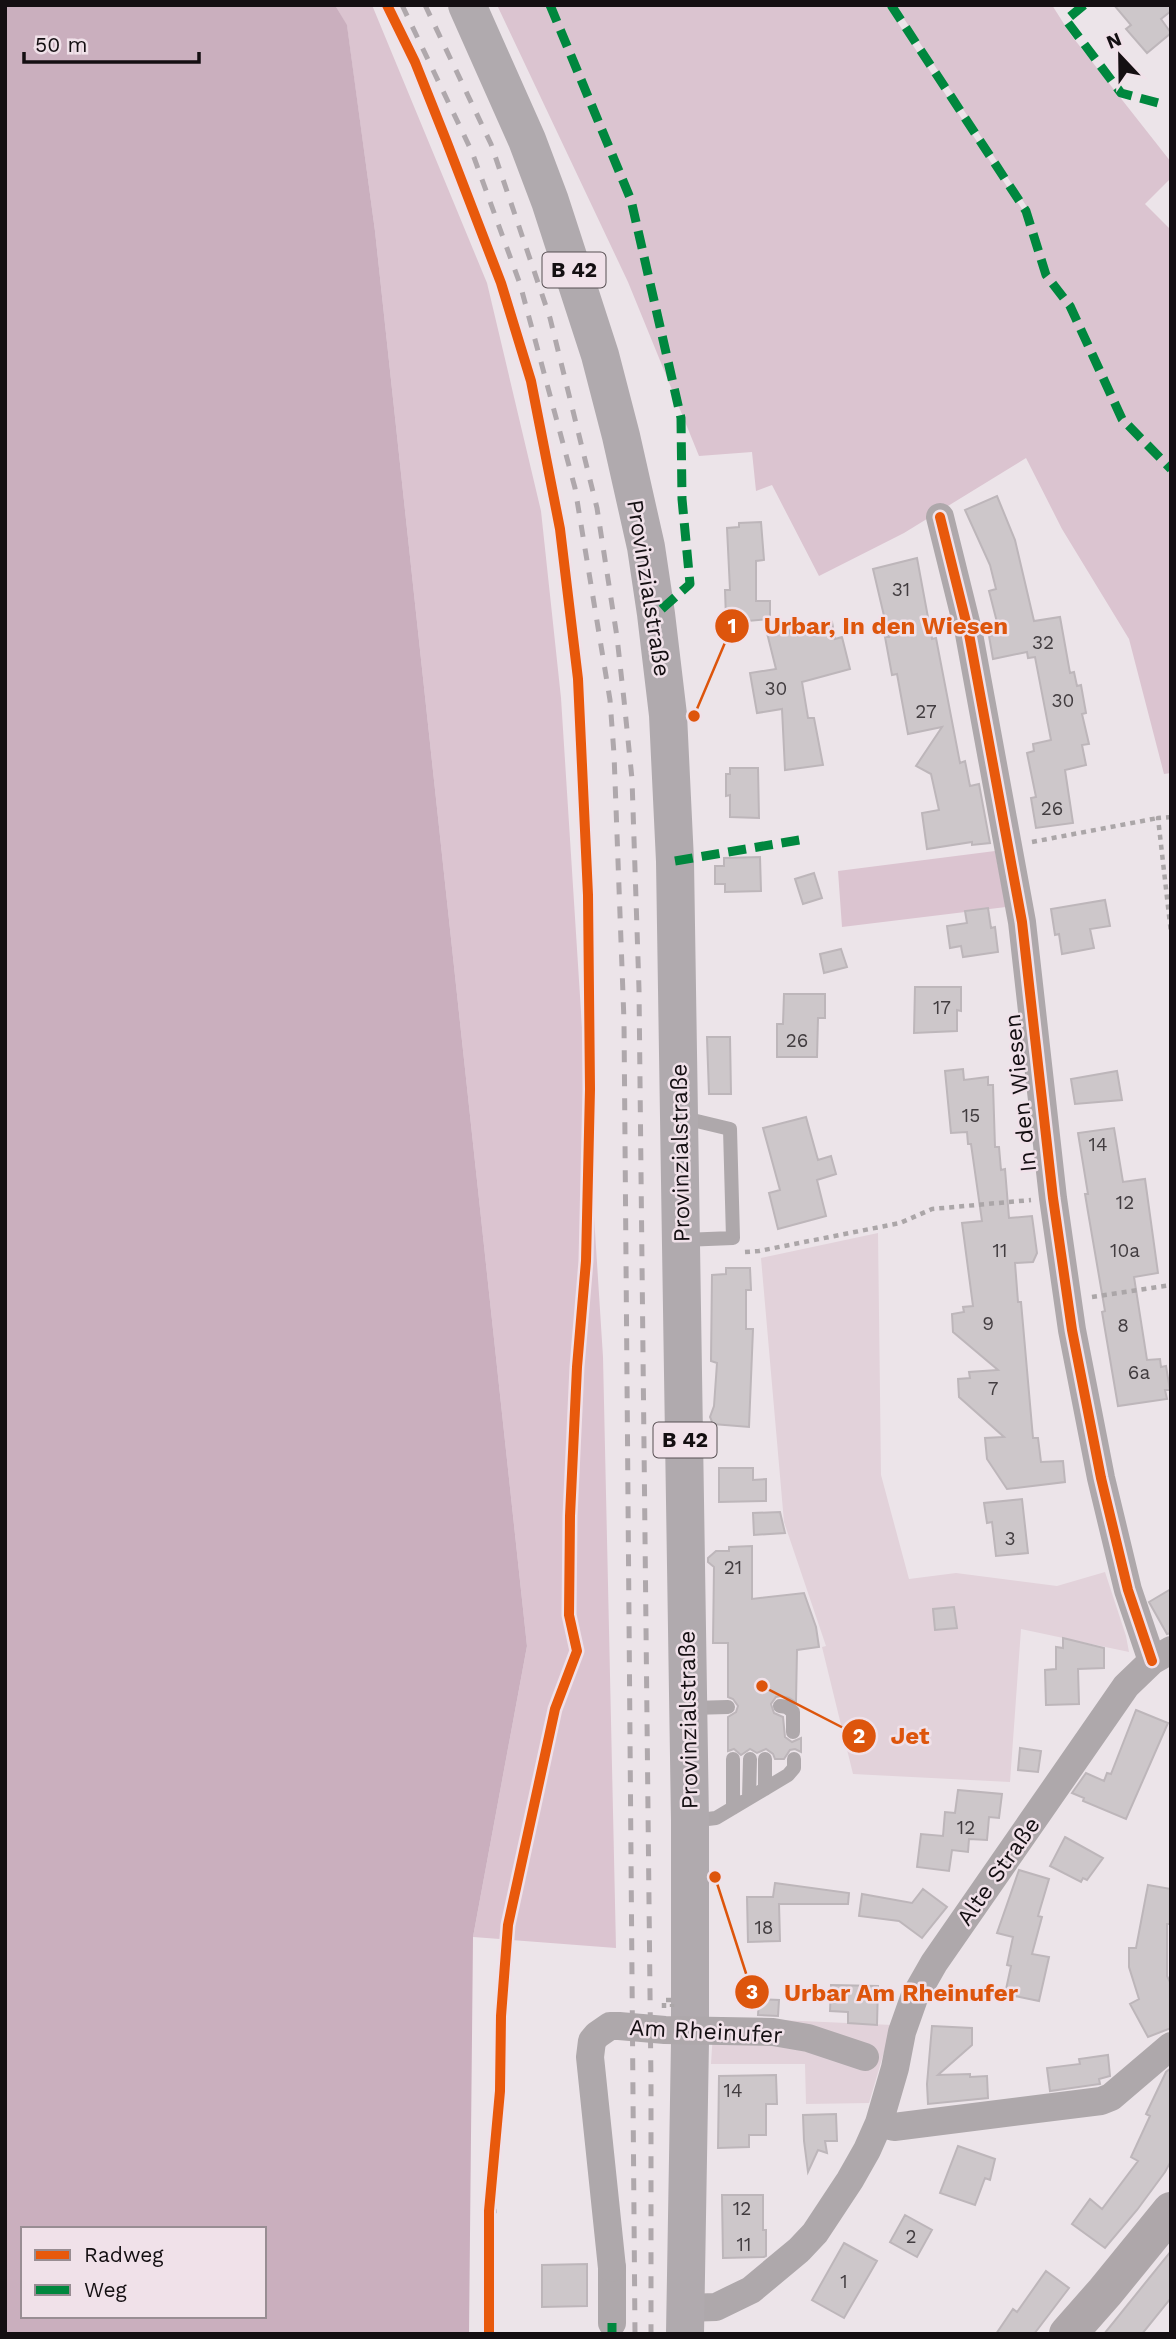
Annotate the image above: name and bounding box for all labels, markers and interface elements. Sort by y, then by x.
scale bar [24,21,200,65]
north arrow [1085,21,1155,91]
text: N [1103,27,1125,54]
text: 50 m [35,32,87,57]
road number: B 42 [542,252,606,288]
street label: Provinzialstraße [621,498,676,679]
house number: 31 [892,578,910,601]
callout: Urbar, In den Wiesen [715,603,1023,648]
text: Urbar, In den Wiesen [764,612,1008,640]
text: 1 [727,613,737,638]
house number: 32 [1032,631,1054,654]
house number: 30 [765,677,787,700]
house number: 30 [1052,689,1074,712]
house number: 27 [915,700,937,723]
house number: 26 [1041,797,1063,820]
house number: 17 [933,996,951,1019]
street label: In den Wiesen [999,1012,1042,1173]
house number: 26 [786,1029,808,1052]
street label: Provinzialstraße [665,1063,696,1243]
house number: 15 [962,1104,980,1127]
house number: 14 [1088,1133,1108,1156]
house number: 12 [1116,1191,1134,1214]
house number: 11 [993,1239,1007,1262]
house number: 10a [1110,1239,1140,1262]
house number: 9 [982,1312,994,1335]
house number: 8 [1117,1314,1129,1337]
house number: 6a [1128,1361,1150,1384]
house number: 7 [988,1377,998,1400]
road number: B 42 [654,1422,716,1458]
house number: 3 [1004,1527,1016,1550]
house number: 21 [724,1556,742,1579]
street label: Provinzialstraße [673,1630,704,1810]
callout: Jet [842,1713,944,1758]
text: Jet [891,1722,930,1750]
text: 2 [853,1723,865,1748]
street label: Alte Straße [951,1812,1046,1931]
house number: 12 [957,1816,975,1839]
house number: 18 [754,1916,774,1939]
callout: Urbar Am Rheinufer [735,1970,1033,2015]
text: 3 [746,1979,758,2004]
text: Urbar Am Rheinufer [784,1979,1019,2007]
street label: Am Rheinufer [629,2014,783,2049]
house number: 14 [723,2079,743,2102]
house number: 12 [733,2197,751,2220]
house number: 2 [905,2225,917,2248]
legend [21,2227,266,2318]
house number: 11 [737,2233,751,2256]
text: Radweg [84,2242,164,2267]
house number: 1 [840,2270,848,2293]
text: Weg [84,2277,128,2302]

